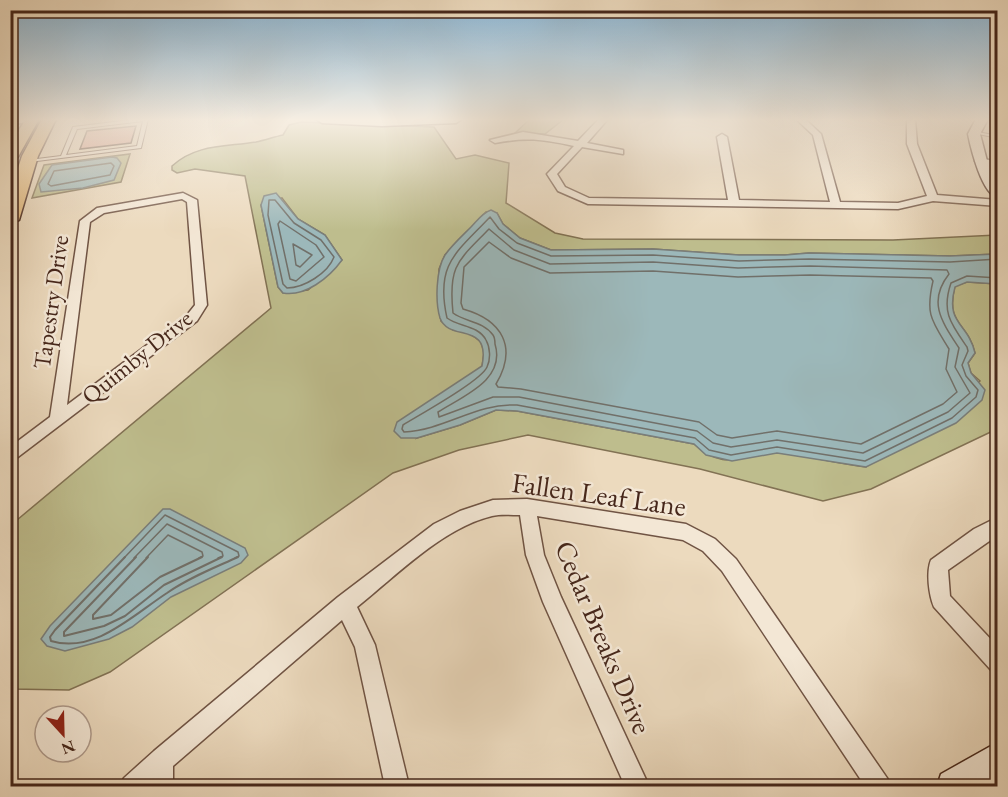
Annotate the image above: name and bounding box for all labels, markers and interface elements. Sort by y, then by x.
street label: Tapestry Drive [26,233,75,371]
street label: Quimby Drive [75,302,198,411]
street label: Fallen Leaf Lane [510,464,689,524]
street label: Cedar Breaks Drive [547,535,661,739]
north arrow [33,704,93,764]
text: N [58,735,78,760]

